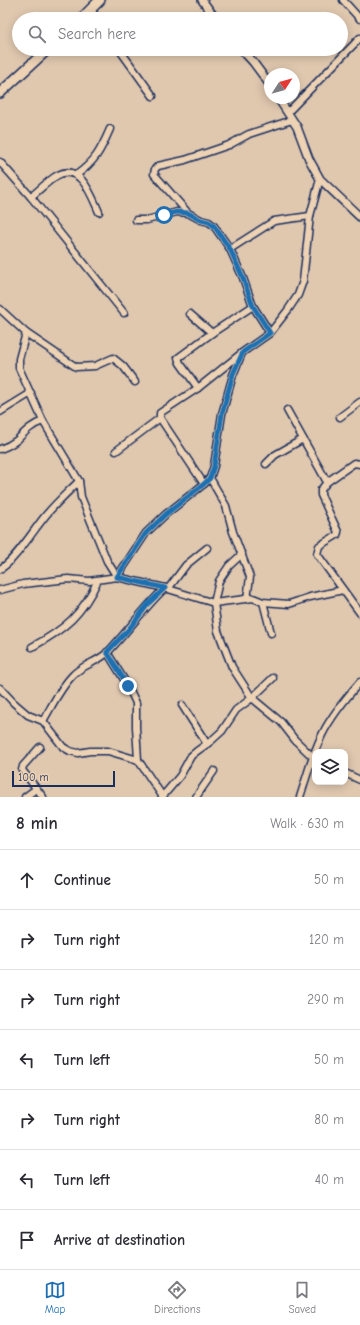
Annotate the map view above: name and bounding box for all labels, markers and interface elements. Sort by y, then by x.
search box [12,12,348,56]
icon: search [26,23,48,45]
text: Search here [58,25,136,43]
north arrow [264,68,300,104]
route start [155,206,173,224]
route end [119,677,137,695]
map controls [312,749,348,785]
button: layers [312,749,348,785]
scale bar [12,769,115,788]
text: 100 m [18,771,49,784]
text: 8 min [16,814,58,833]
text: Walk · 630 m [270,816,344,831]
icon: ahead [16,869,38,891]
text: Continue [54,871,111,889]
text: 50 m [314,872,344,887]
icon: right [16,929,38,951]
text: Turn right [54,931,120,949]
text: 120 m [309,932,344,947]
icon: right [16,989,38,1011]
text: Turn right [54,991,120,1009]
text: 290 m [307,992,344,1007]
icon: left [16,1049,38,1071]
text: Turn left [54,1051,110,1069]
text: 50 m [314,1052,344,1067]
icon: right [16,1109,38,1131]
text: Turn right [54,1111,120,1129]
text: 80 m [314,1112,344,1127]
icon: left [16,1169,38,1191]
text: Turn left [54,1171,110,1189]
text: 40 m [315,1172,344,1187]
icon: arrive [16,1229,38,1251]
text: Arrive at destination [54,1231,185,1249]
tab: Map [44,1279,66,1316]
tab: Directions [154,1279,201,1316]
tab: Saved [289,1279,316,1316]

